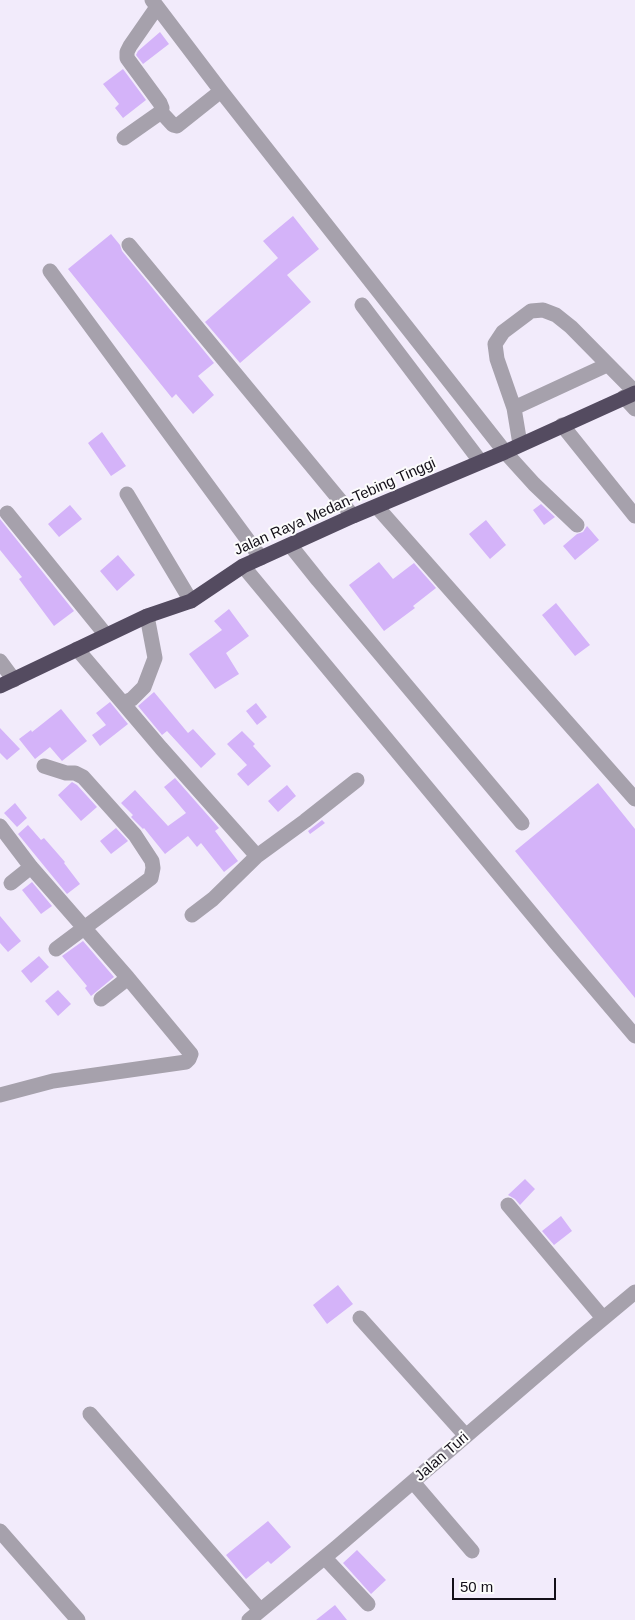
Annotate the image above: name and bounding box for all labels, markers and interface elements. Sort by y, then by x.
street label: Jalan Raya Medan-Tebing Tinggi [231,454,439,560]
street label: Jalan Turi [411,1429,473,1485]
scale bar [455,1568,559,1600]
text: 50 m [460,1578,493,1595]

